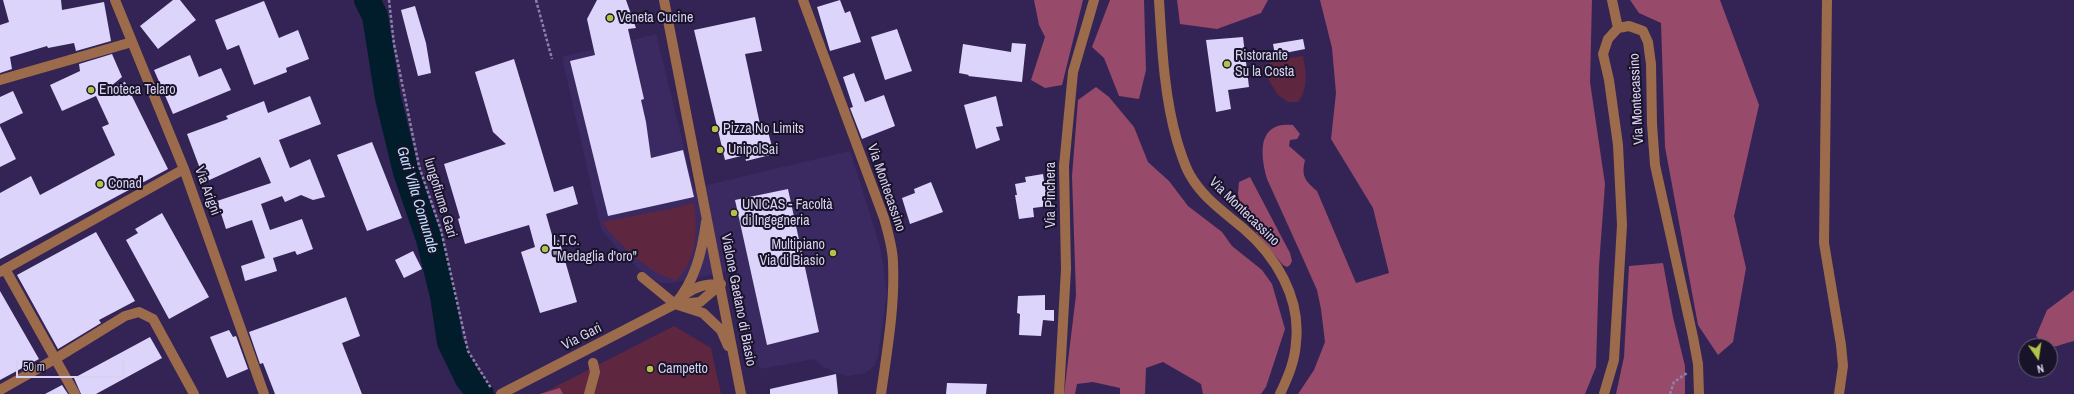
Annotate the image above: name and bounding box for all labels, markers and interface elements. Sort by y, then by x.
place label: Veneta Cucine [618,10,693,26]
marker: Veneta Cucine [605,13,615,23]
place label: Ristorante Su la Costa [1235,48,1294,80]
street label: Via Montecassino [1626,53,1648,145]
marker: Ristorante Su la Costa [1222,59,1232,69]
place label: Enoteca Telaro [99,82,176,98]
marker: Enoteca Telaro [86,85,96,95]
place label: Pizza No Limits [723,121,804,137]
marker: Pizza No Limits [710,124,720,134]
place label: UnipolSai [728,142,778,158]
street label: Via Montecassino [863,142,909,234]
water label: Gari Villa Comunale [392,145,442,255]
marker: UnipolSai [715,145,725,155]
street label: lungofiume Gari [420,156,460,240]
street label: Via Pinchera [1043,162,1059,228]
street label: Via Arigni [190,164,224,218]
street label: Via Montecassino [1205,174,1283,250]
place label: Conad [108,176,142,192]
marker: Conad [95,179,105,189]
place label: UNICAS - Facoltà di Ingegneria [742,197,833,230]
marker: UNICAS - Facoltà di Ingegneria [729,208,739,218]
street label: Vialone Gaetano di Biasio [717,232,759,368]
place label: I.T.C. "Medaglia d'oro" [553,233,637,266]
place label: Multipiano Via di Biasio [759,237,825,270]
marker: I.T.C. "Medaglia d'oro" [540,244,550,254]
marker: Multipiano Via di Biasio [828,248,838,258]
street label: Via Gari [559,320,605,354]
north arrow [2018,338,2058,378]
scale bar [18,352,126,378]
text: 50 m [23,359,45,375]
place label: Campetto [658,361,708,377]
text: N [2036,361,2045,376]
marker: Campetto [645,364,655,374]

